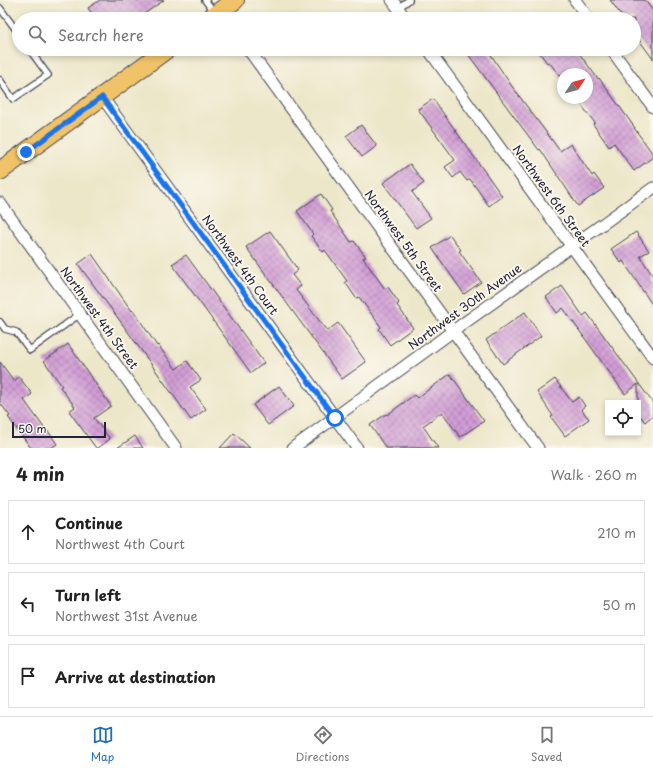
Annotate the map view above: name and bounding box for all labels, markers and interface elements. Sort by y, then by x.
search box [12,12,641,56]
icon: search [26,23,48,45]
text: Search here [58,23,144,46]
north arrow [557,68,593,104]
street label: Northwest 6th Street [509,141,595,250]
route end [17,143,35,161]
street label: Northwest 5th Street [361,186,447,295]
street label: Northwest 4th Court [198,211,283,318]
street label: Northwest 30th Avenue [404,259,525,354]
street label: Northwest 4th Street [56,262,143,372]
map controls [605,400,641,436]
button: locate [605,400,641,436]
route start [326,409,344,427]
scale bar [12,420,106,439]
text: 50 m [18,420,47,437]
text: 4 min [16,461,64,487]
text: Walk · 260 m [551,465,637,484]
text: Continue [55,511,123,534]
icon: ahead [17,521,39,543]
text: 210 m [597,523,636,542]
text: Northwest 4th Court [55,534,185,553]
text: Turn left [55,583,121,606]
icon: left [17,593,39,615]
text: 50 m [602,595,636,614]
text: Northwest 31st Avenue [55,606,198,625]
icon: arrive [17,665,39,687]
text: Arrive at destination [55,665,216,688]
tab: Map [91,724,114,765]
tab: Directions [296,724,349,765]
tab: Saved [531,724,562,765]

